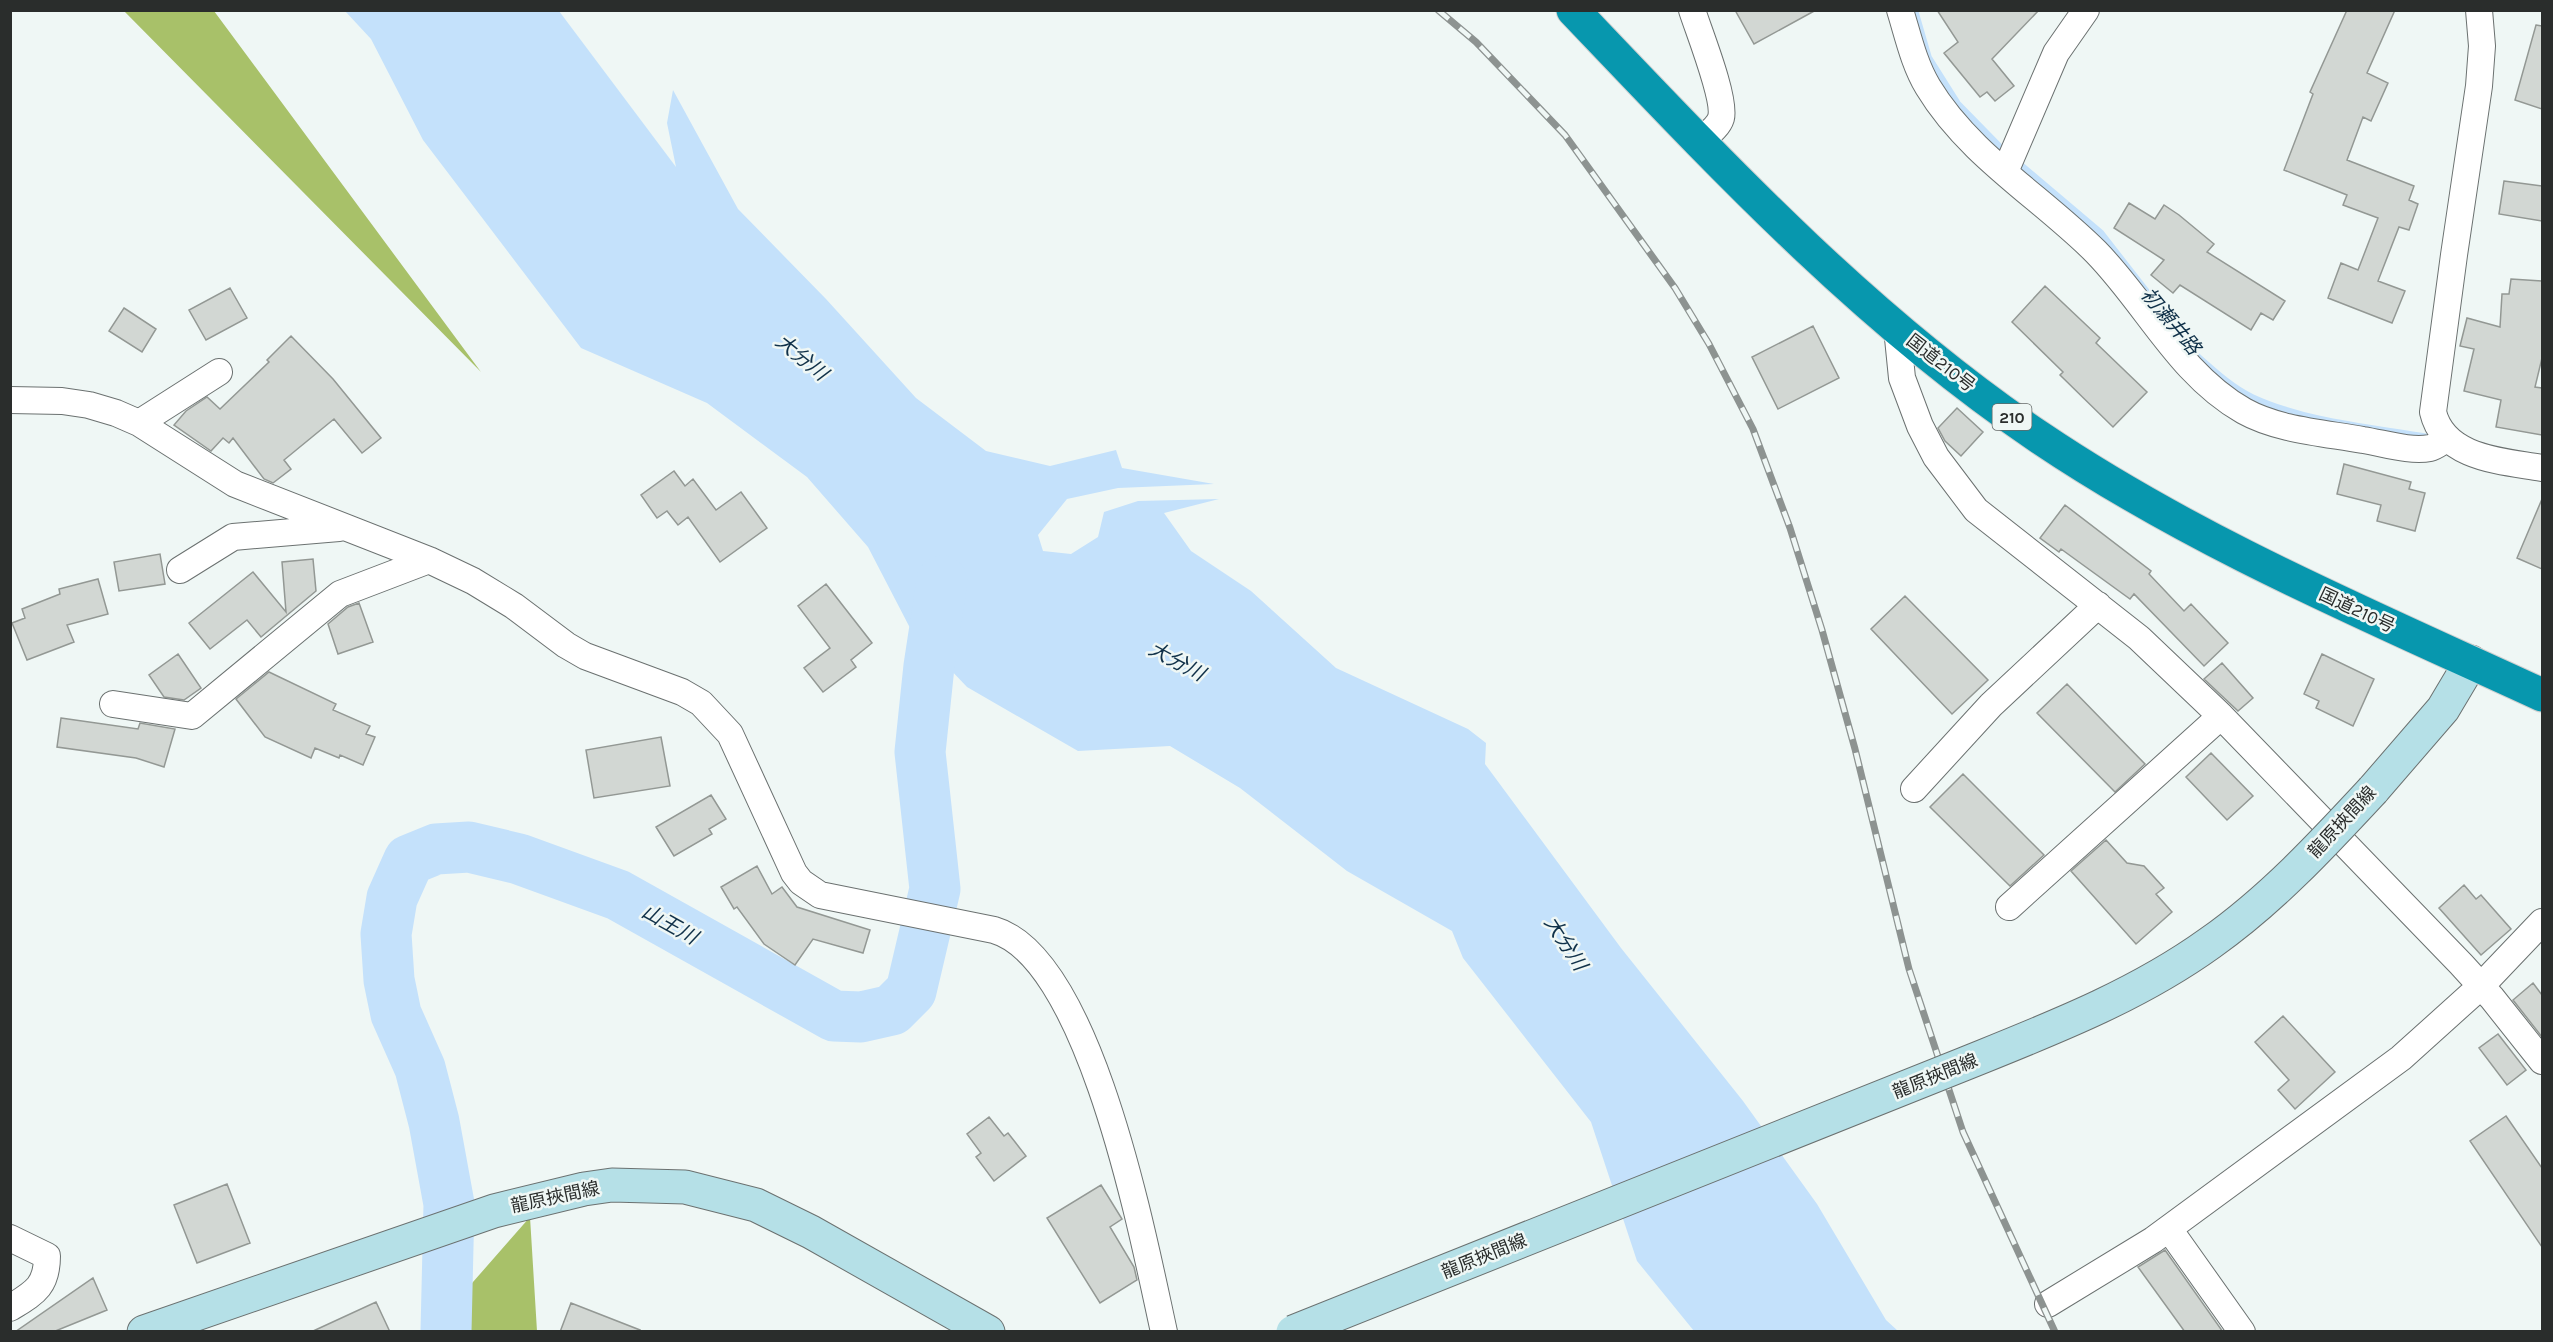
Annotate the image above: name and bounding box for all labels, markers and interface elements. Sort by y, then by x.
water label: 初瀬井路 [2136,283,2206,361]
street label: 国道210号 [1902,329,1980,397]
water label: 大分川 [771,330,834,386]
road number: 210 [1992,404,2032,430]
street label: 国道210号 [2316,583,2398,637]
water label: 大分川 [1145,637,1210,687]
street label: 龍原挾間線 [2303,782,2381,862]
water label: 山王川 [638,900,703,950]
water label: 大分川 [1540,912,1593,976]
street label: 龍原挾間線 [1889,1049,1981,1103]
street label: 龍原挾間線 [509,1177,601,1217]
street label: 龍原挾間線 [1438,1229,1530,1283]

